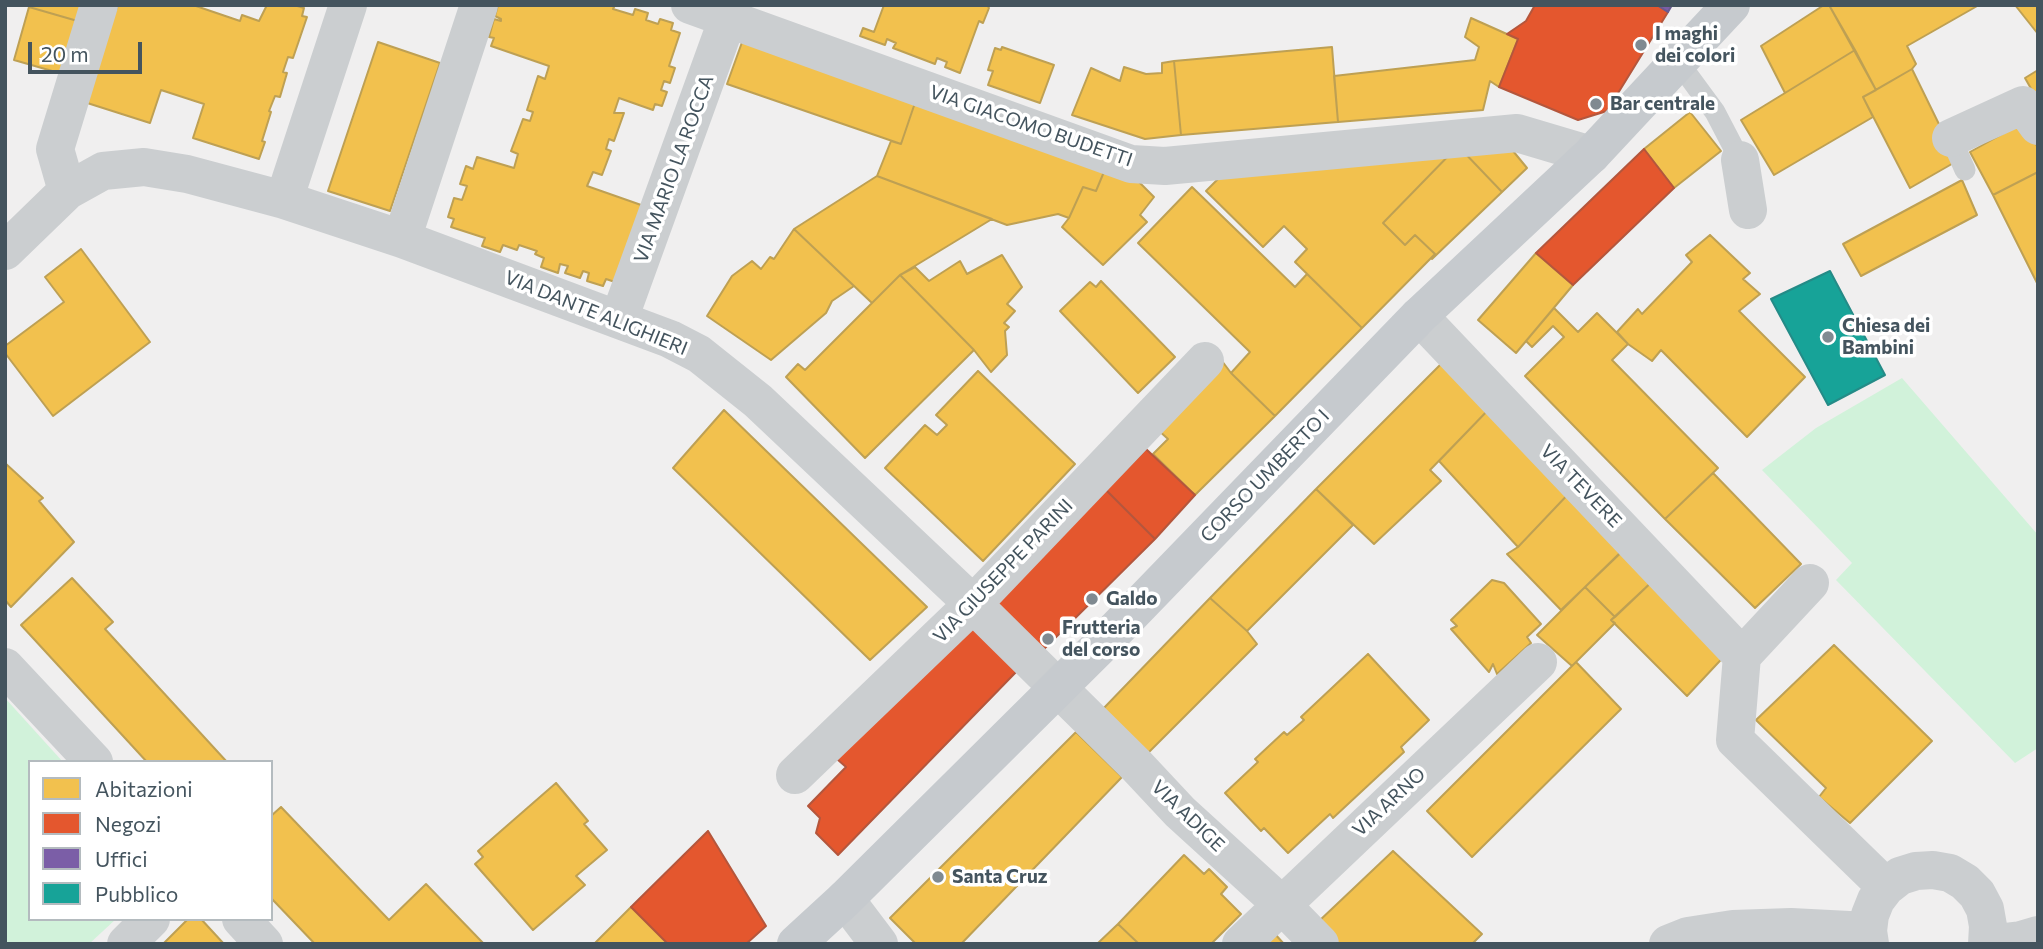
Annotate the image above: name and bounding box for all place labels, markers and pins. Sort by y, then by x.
place label: I maghi dei colori [1655,23,1735,67]
marker: I maghi dei colori [1633,37,1649,53]
place label: Bar centrale [1610,93,1715,115]
marker: Bar centrale [1588,96,1604,112]
place label: Chiesa dei Bambini [1842,315,1930,359]
marker: Chiesa dei Bambini [1820,329,1836,345]
place label: Galdo [1106,588,1158,610]
marker: Galdo [1084,591,1100,607]
place label: Frutteria del corso [1062,617,1141,661]
marker: Frutteria del corso [1040,631,1056,647]
place label: Santa Cruz [952,866,1048,888]
marker: Santa Cruz [930,869,946,885]

